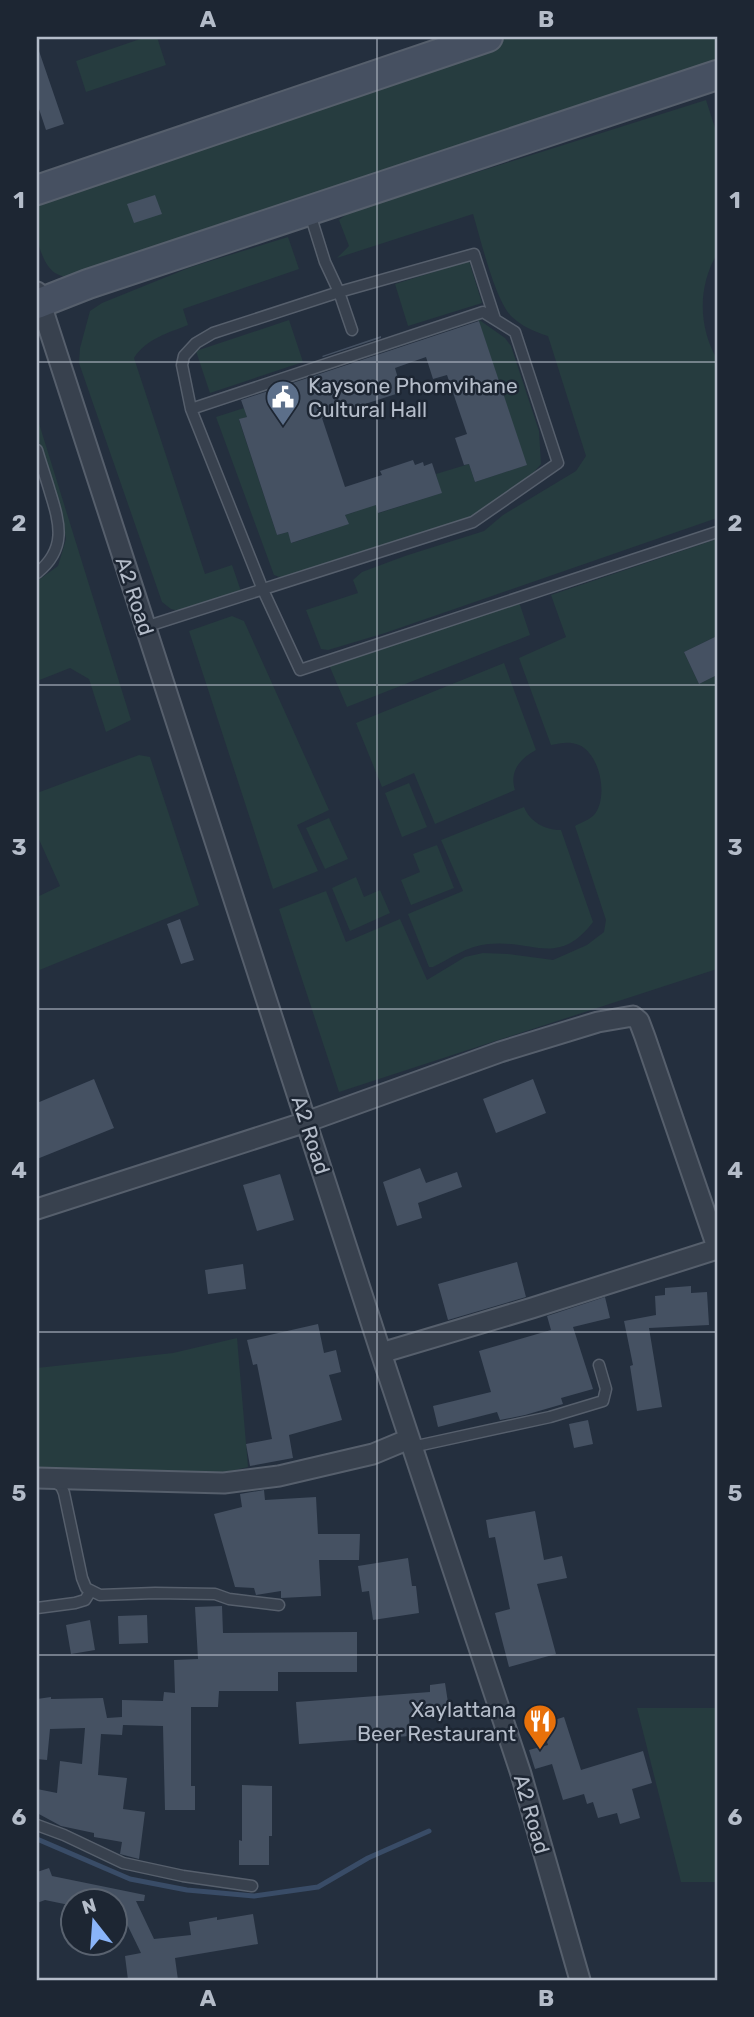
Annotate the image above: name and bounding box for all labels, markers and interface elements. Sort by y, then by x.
text: A [200,5,217,33]
text: B [538,5,554,33]
text: 1 [13,186,25,214]
text: 1 [729,186,741,214]
place label: Kaysone Phomvihane Cultural Hall [308,373,518,422]
public building icon: Kaysone Phomvihane Cultural Hall [264,378,302,427]
text: 2 [12,509,26,537]
text: 2 [728,509,742,537]
street label: A2 Road [111,553,159,639]
text: 3 [11,833,27,861]
text: 3 [727,833,743,861]
street label: A2 Road [287,1092,335,1178]
text: 4 [11,1156,27,1184]
text: 4 [727,1156,743,1184]
text: 5 [12,1479,27,1507]
text: 5 [728,1479,743,1507]
place label: Xaylattana Beer Restaurant [357,1697,516,1746]
restaurant icon: Xaylattana Beer Restaurant [521,1702,559,1751]
street label: A2 Road [509,1771,555,1857]
text: 6 [12,1803,27,1831]
text: 6 [728,1803,743,1831]
north arrow [60,1888,130,1958]
text: N [79,1893,99,1919]
text: A [200,1984,217,2012]
text: B [538,1984,554,2012]

